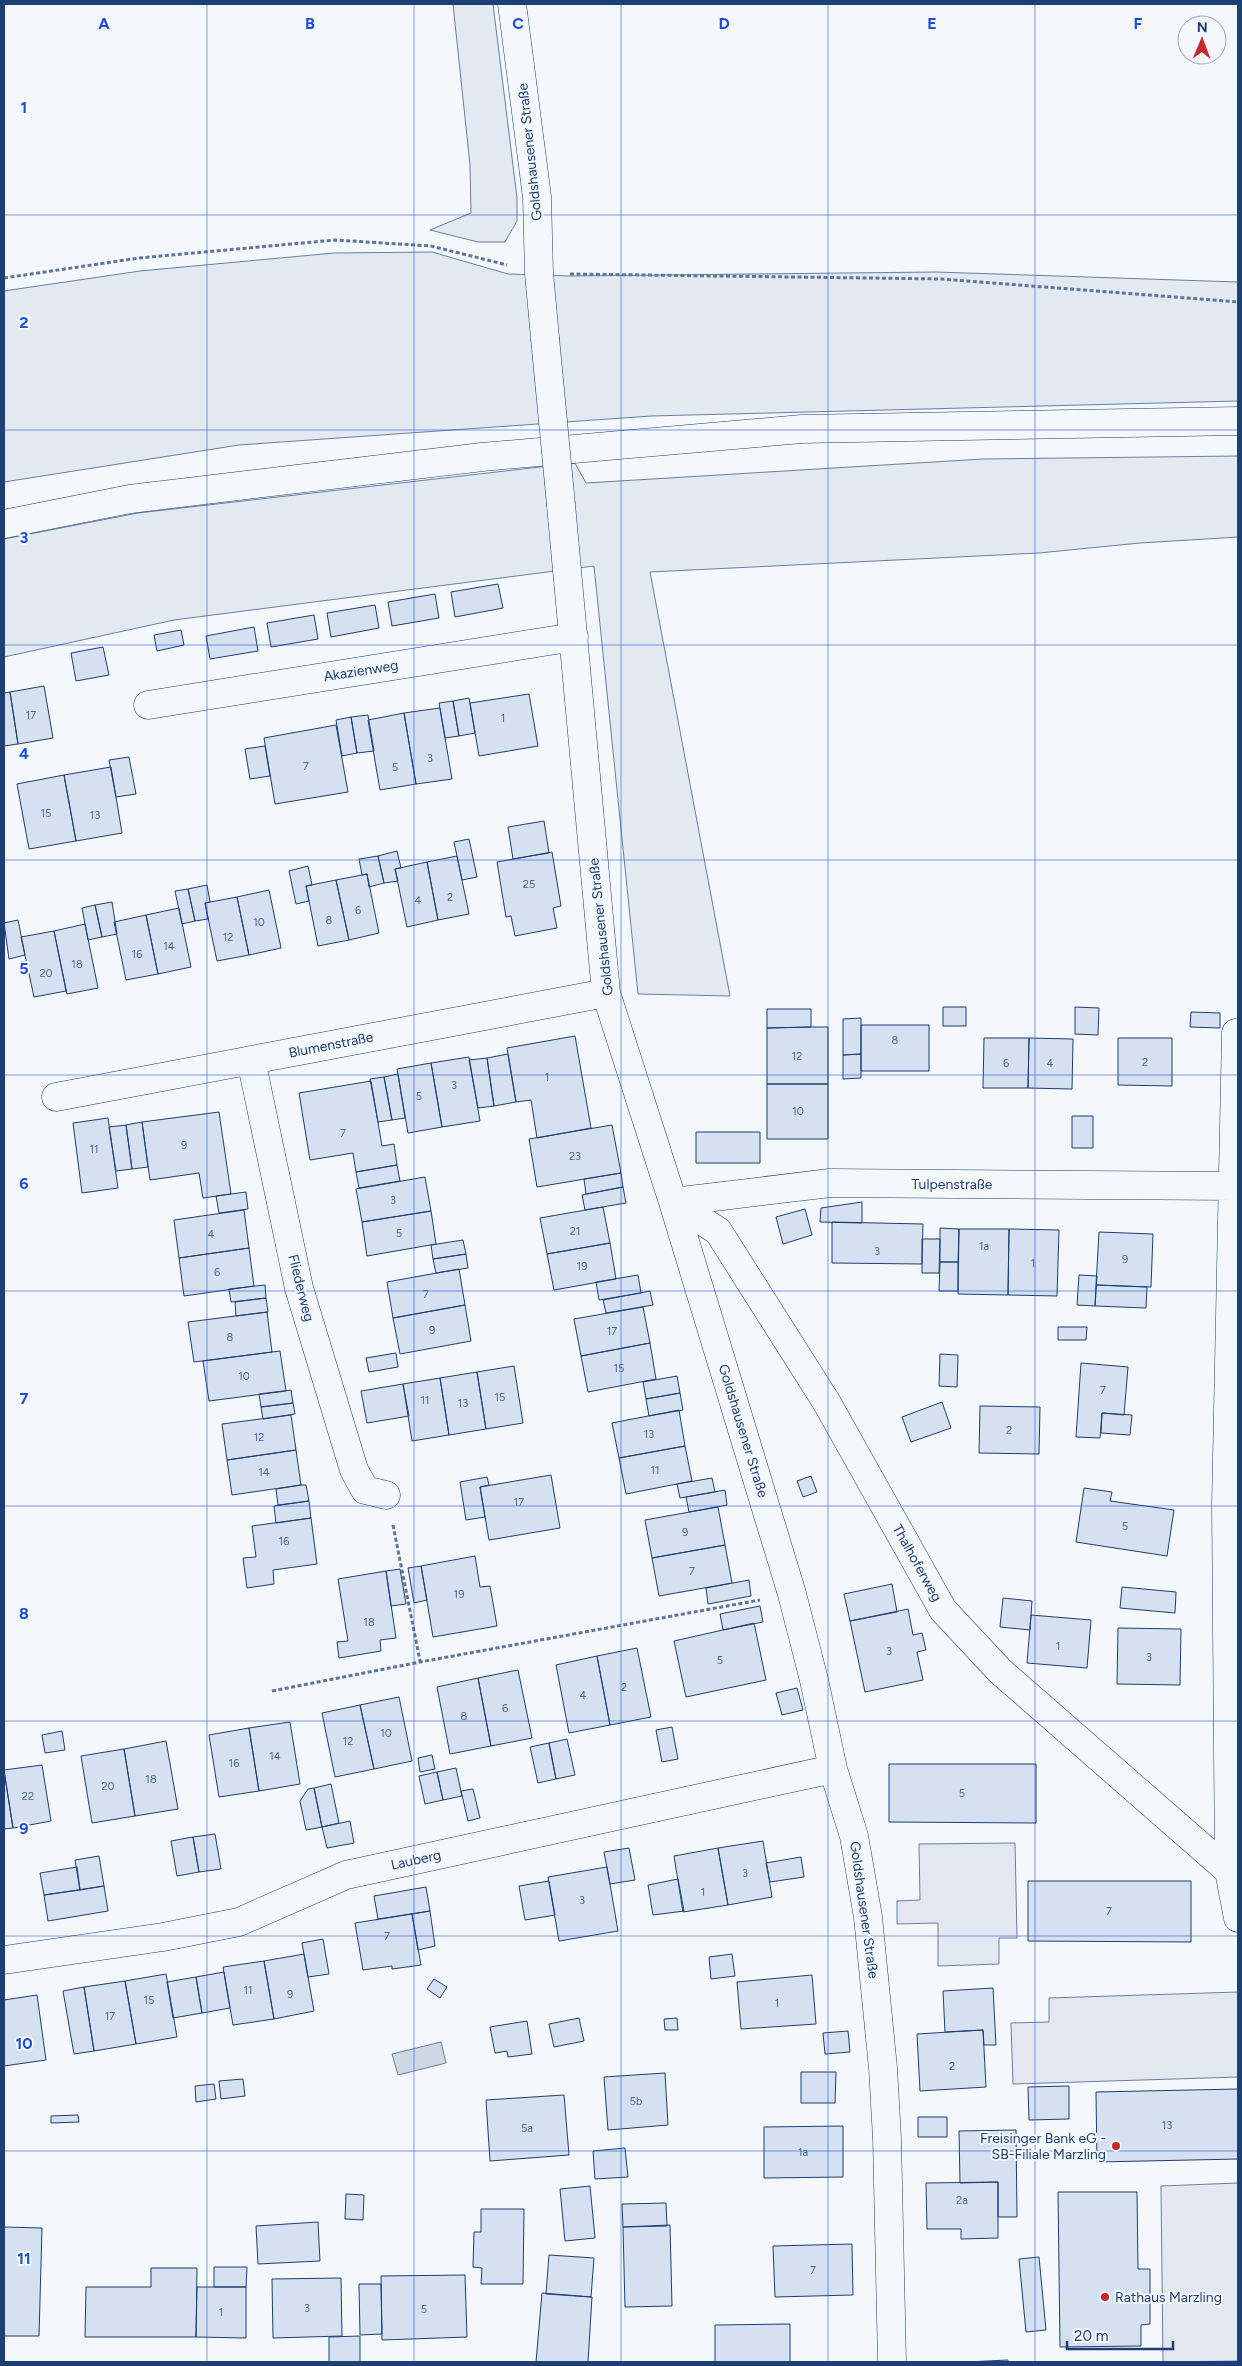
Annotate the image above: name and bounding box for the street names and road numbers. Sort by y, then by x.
street label: Goldshausener Straße [514,82,546,222]
street label: Akazienweg [322,657,400,685]
street label: Goldshausener Straße [585,857,617,997]
street label: Blumenstraße [287,1028,375,1062]
street label: Tulpenstraße [912,1176,993,1193]
street label: Fliederweg [284,1253,318,1323]
street label: Goldshausener Straße [715,1362,771,1500]
street label: Thalhoferweg [889,1521,945,1605]
street label: Goldshausener Straße [846,1840,882,1980]
street label: Lauberg [389,1846,443,1874]

